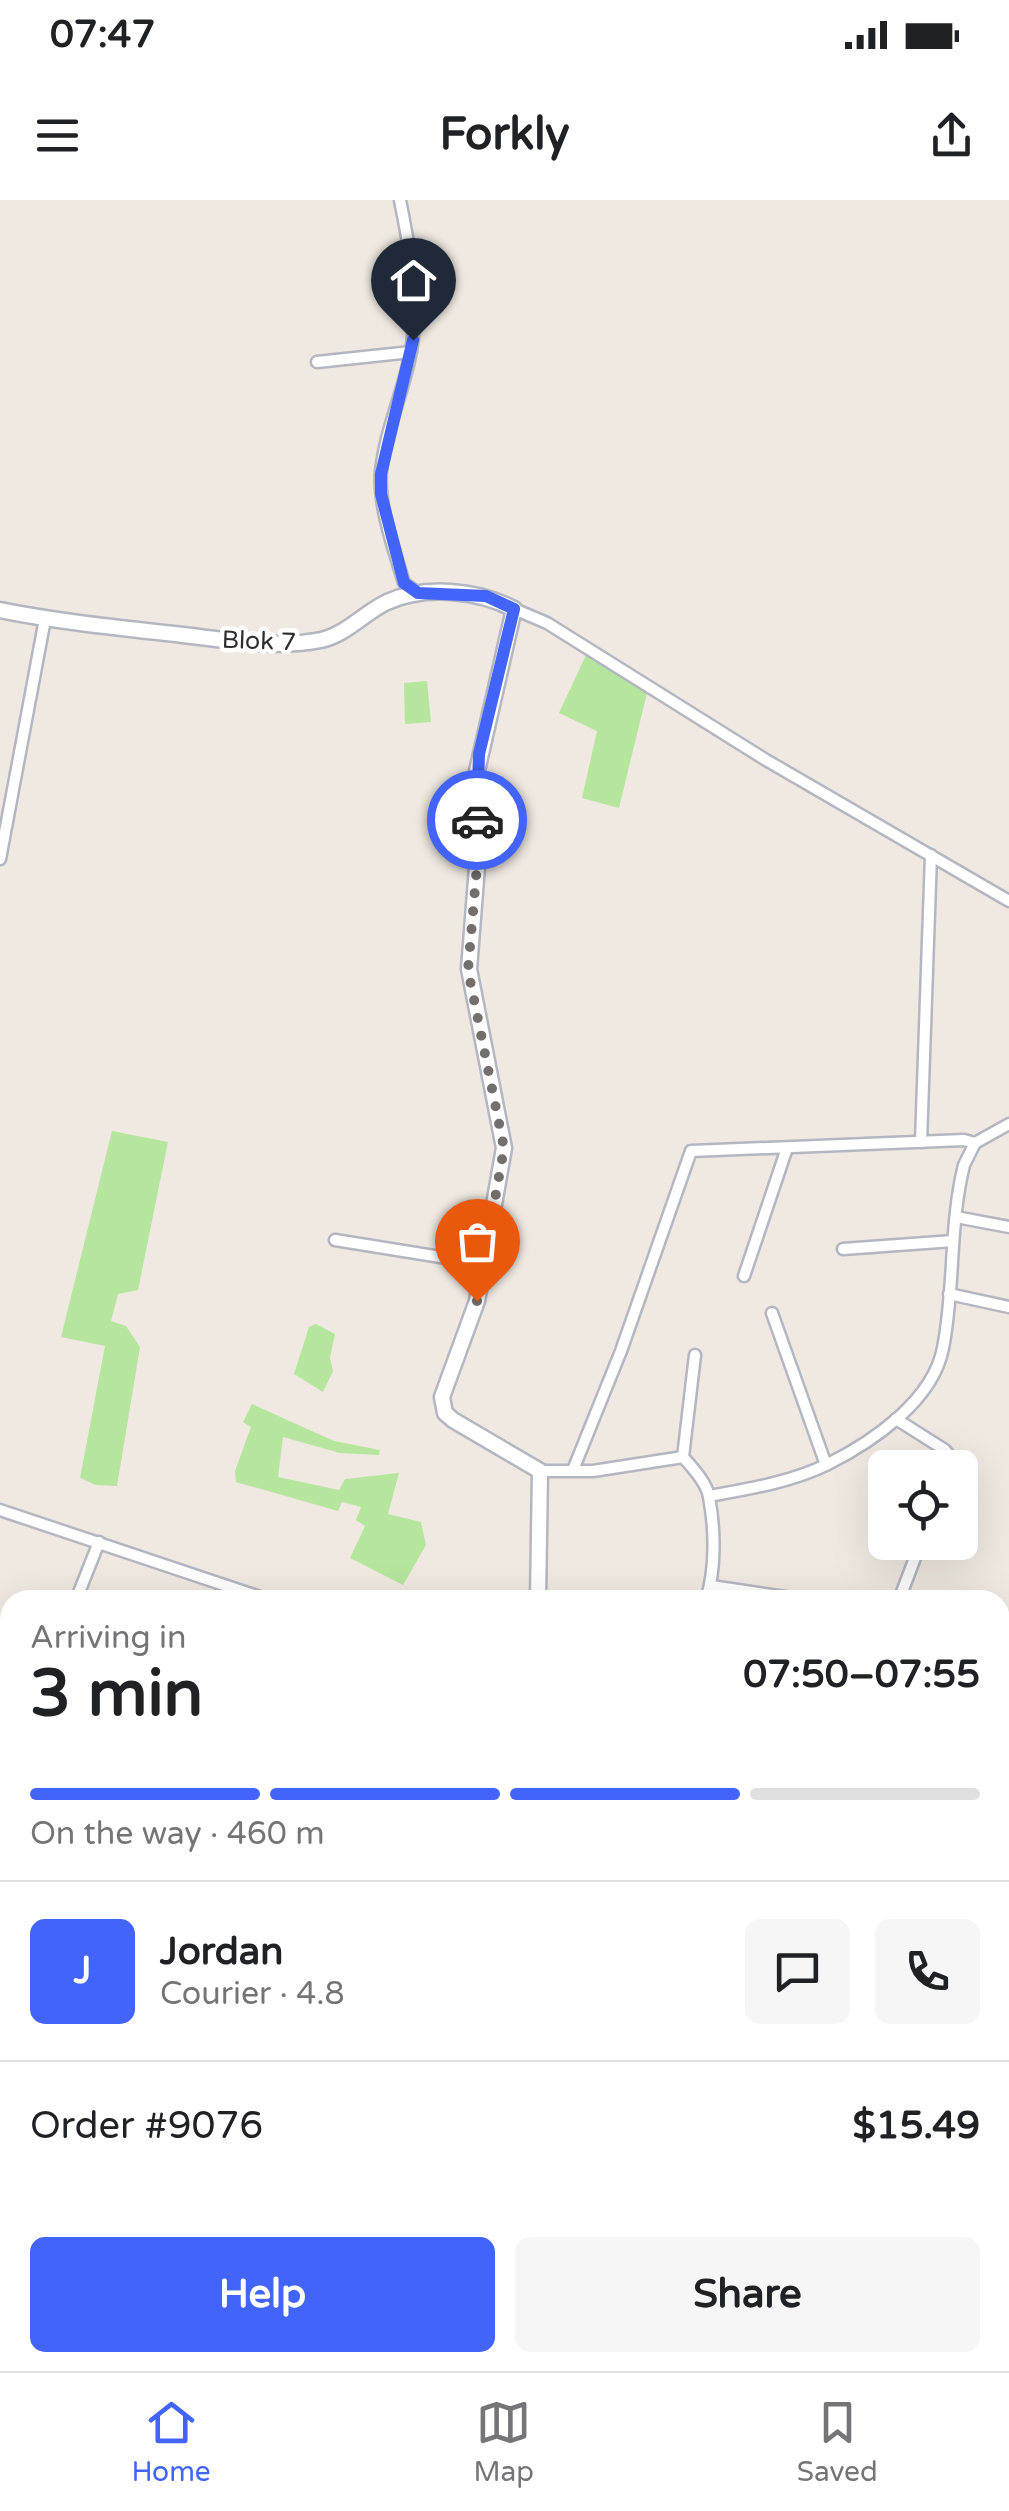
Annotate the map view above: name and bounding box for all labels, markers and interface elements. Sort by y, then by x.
text: 07:47 [50,12,155,58]
icon: menu [30,108,85,163]
text: Forkly [439,108,570,162]
icon: share [924,108,979,163]
pin [371,238,456,341]
icon: home [386,253,441,308]
street label: Blok 7 [221,625,297,657]
courier [427,770,527,870]
icon: car [450,793,505,848]
pin [435,1199,520,1302]
icon: bag [450,1214,505,1269]
map controls [868,1450,978,1560]
button: locate [868,1450,978,1560]
text: Arriving in [30,1619,187,1657]
text: 07:50–07:55 [743,1652,980,1698]
text: 3 min [30,1655,203,1734]
text: On the way · 460 m [30,1815,325,1853]
button: chat [745,1919,850,2024]
button: phone [875,1919,980,2024]
text: Jordan [160,1929,283,1975]
text: J [74,1948,91,1994]
text: Courier · 4.8 [160,1975,345,2013]
text: Order #9076 [30,2103,263,2149]
text: $15.49 [852,2103,980,2149]
button: Help [30,2237,495,2352]
button: Share [515,2237,980,2352]
tab: Home [131,2395,211,2489]
tab: Map [473,2395,534,2489]
tab: Saved [797,2395,878,2489]

